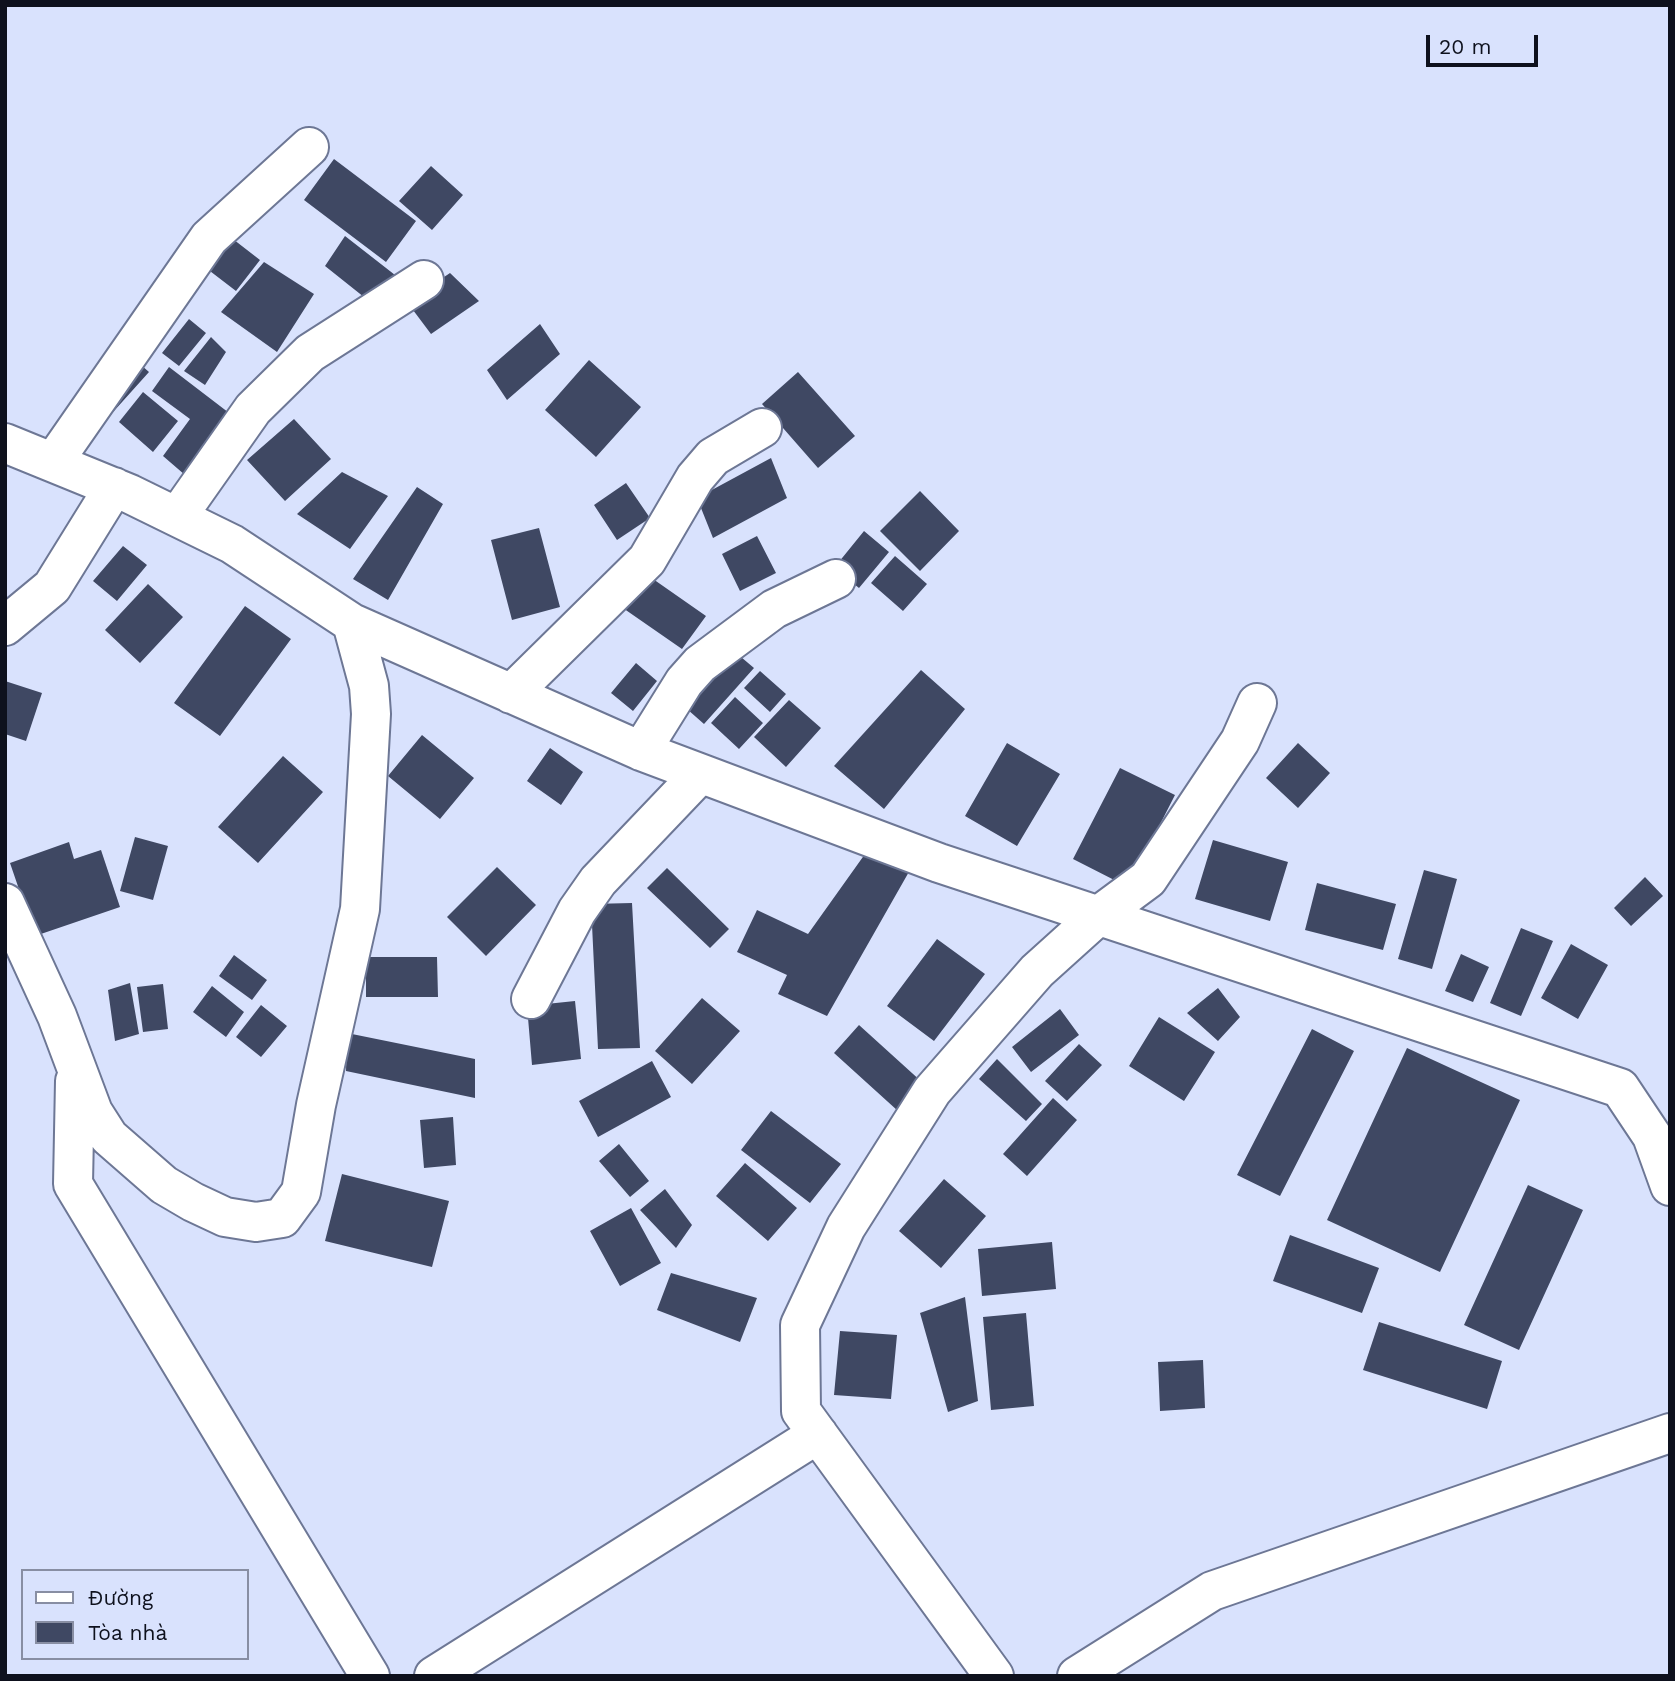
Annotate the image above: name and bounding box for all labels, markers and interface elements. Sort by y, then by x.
scale bar [1430,21,1542,65]
text: 20 m [1439,34,1491,59]
legend [21,1569,248,1660]
text: Đường [88,1585,153,1610]
text: Tòa nhà [88,1620,167,1645]

